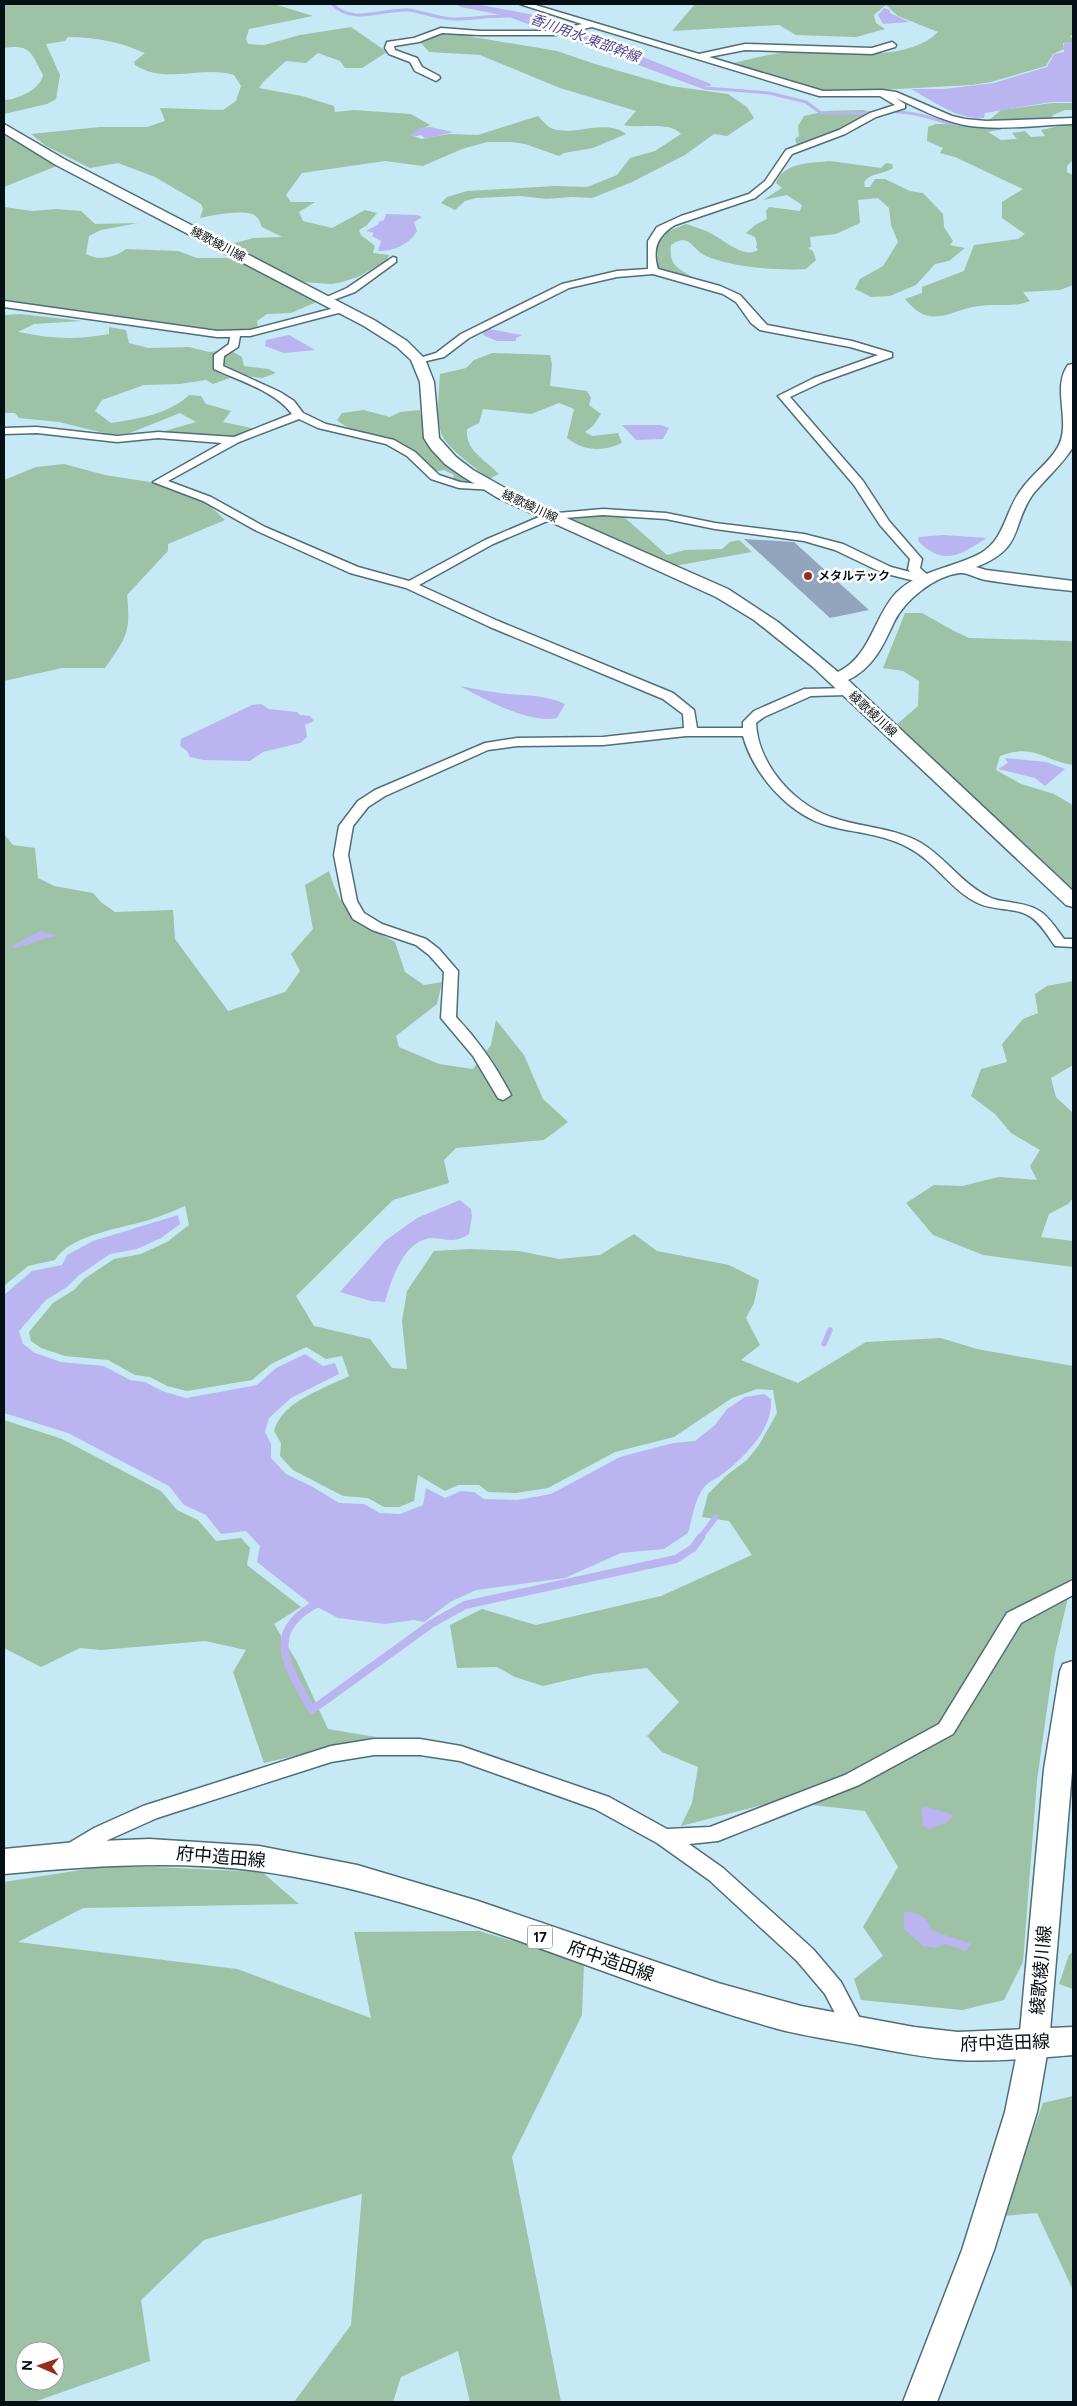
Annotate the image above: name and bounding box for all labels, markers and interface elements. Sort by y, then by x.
water label: 香川用水 東部幹線 [528,10,644,66]
street label: 綾歌綾川線 [188,224,248,264]
street label: 綾歌綾川線 [500,487,560,525]
place label: メタルテック [818,569,890,583]
marker: メタルテック [802,570,814,582]
street label: 綾歌綾川線 [846,688,900,740]
street label: 府中造田線 [175,1842,267,1872]
street label: 綾歌綾川線 [1026,1924,1056,2016]
road number: 17 [528,1925,552,1948]
street label: 府中造田線 [565,1936,657,1986]
street label: 府中造田線 [960,2030,1050,2056]
north arrow [15,2341,65,2391]
text: N [19,2360,36,2371]

